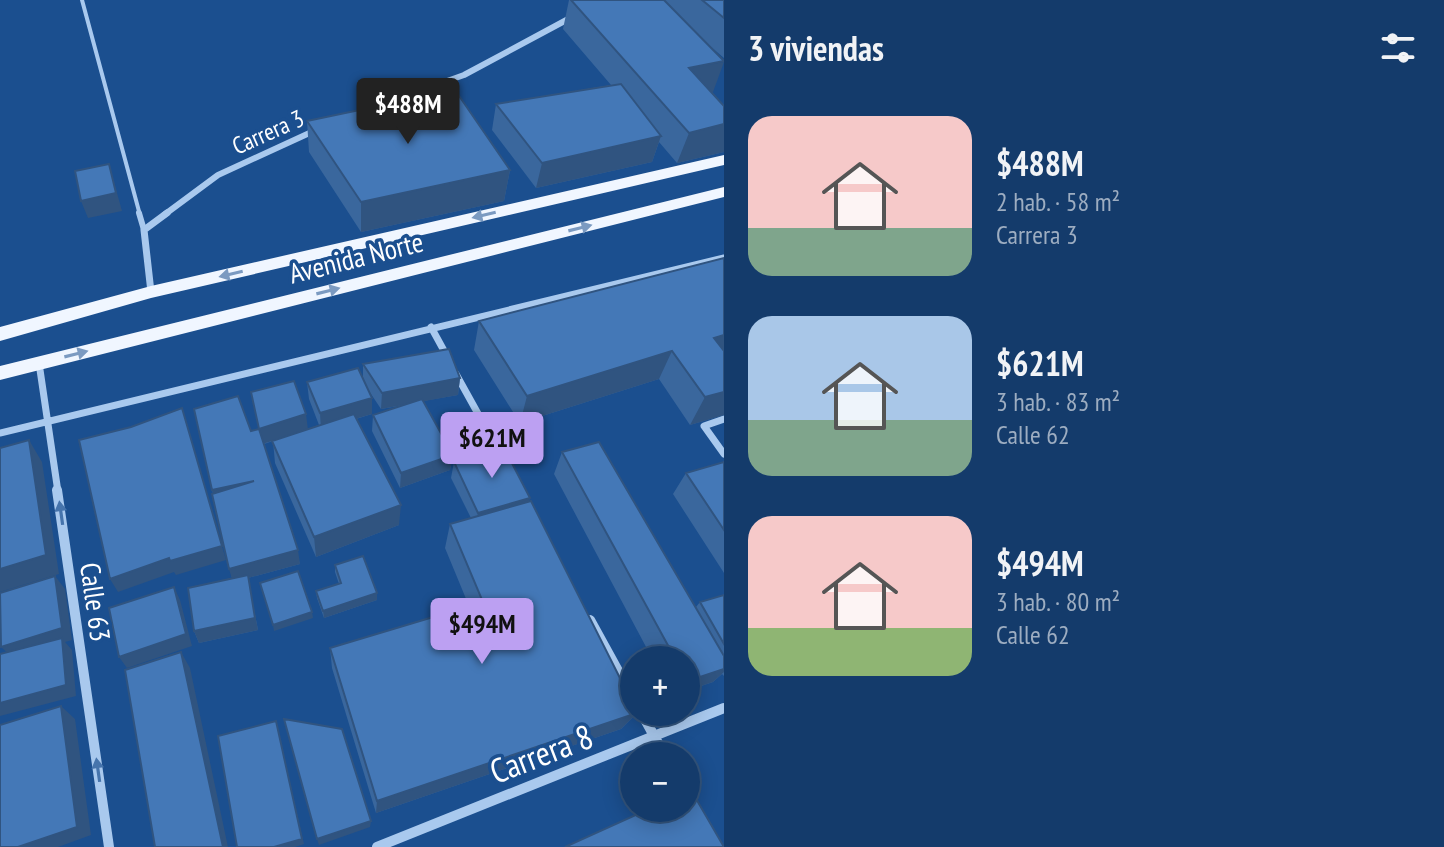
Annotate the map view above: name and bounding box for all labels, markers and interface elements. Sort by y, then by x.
text: 3 viviendas [748,26,884,70]
icon: filters [1376,26,1420,70]
pin: $488M [352,78,464,146]
text: $488M [375,87,441,120]
street label: Carrera 3 [227,103,309,161]
text: $488M [996,141,1084,185]
icon: home [812,148,908,244]
text: 2 hab. · 58 m² [996,185,1120,218]
one-way arrow [472,210,497,222]
text: Carrera 3 [996,218,1078,251]
one-way arrow [568,221,593,233]
street label: Avenida Norte [285,222,427,292]
one-way arrow [218,268,243,281]
one-way arrow [315,284,340,296]
text: $621M [996,341,1084,385]
one-way arrow [63,347,88,359]
icon: home [812,348,908,444]
text: 3 hab. · 83 m² [996,385,1120,418]
pin: $621M [436,412,548,480]
text: Calle 62 [996,418,1070,451]
text: $621M [459,421,525,454]
one-way arrow [54,500,66,525]
text: $494M [996,541,1084,585]
icon: home [812,548,908,644]
street label: Calle 63 [72,560,120,644]
text: 3 hab. · 80 m² [996,585,1120,618]
pin: $494M [426,598,538,666]
text: $494M [449,607,515,640]
text: Calle 62 [996,618,1070,651]
map controls [620,646,700,822]
button: + [620,646,700,726]
street label: Carrera 8 [483,713,599,793]
button: − [620,742,700,822]
one-way arrow [91,757,104,782]

